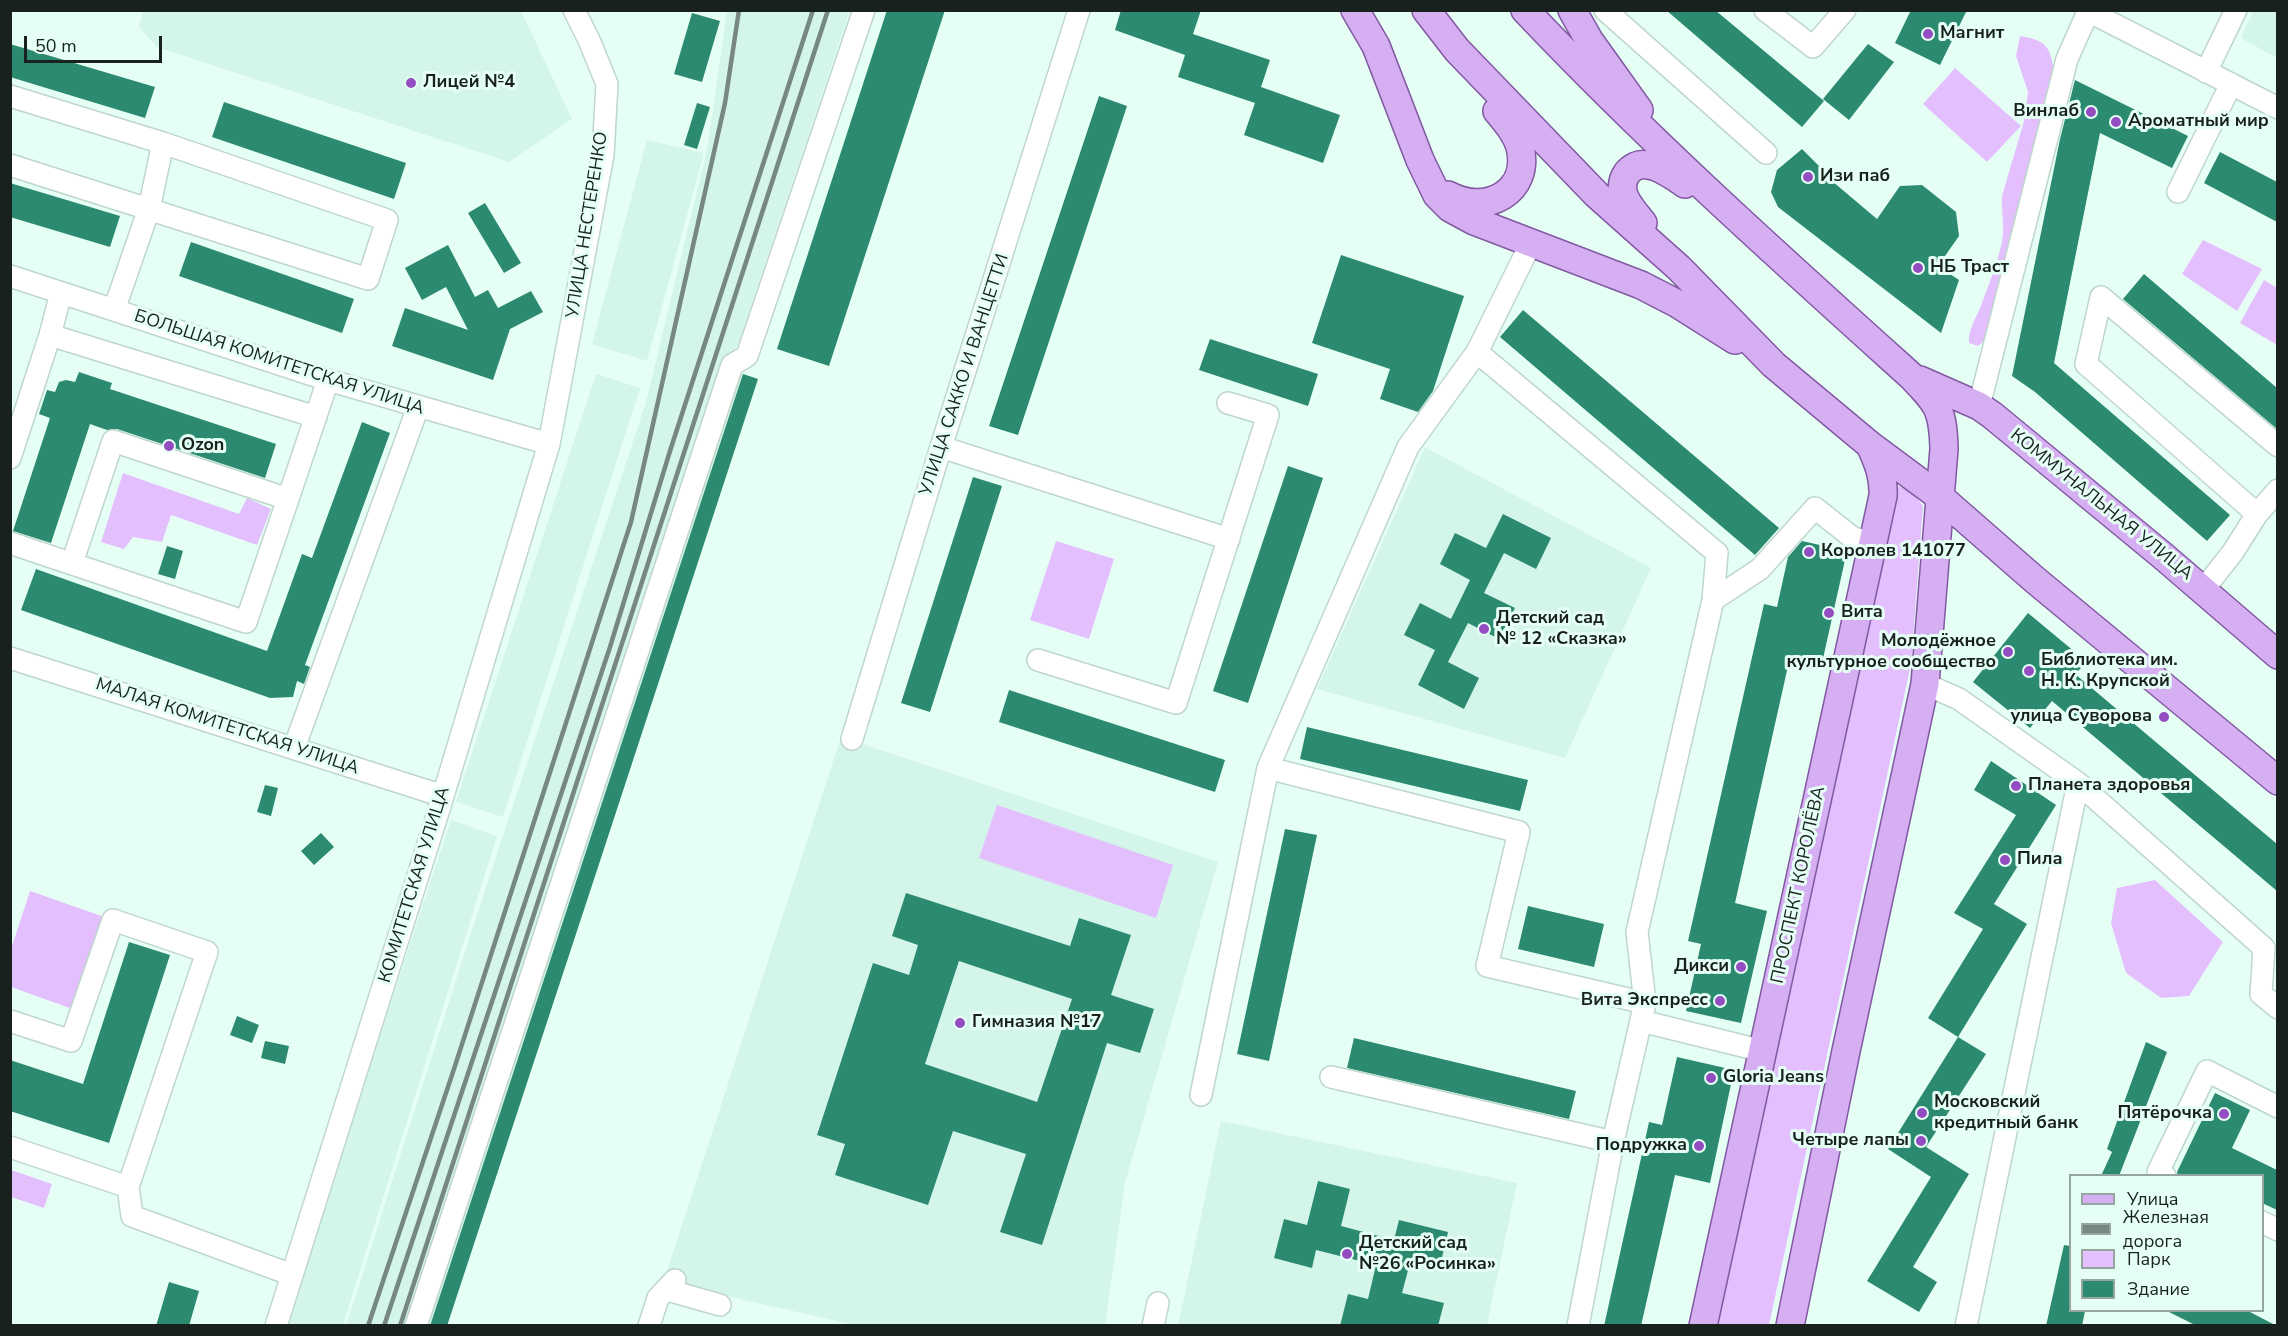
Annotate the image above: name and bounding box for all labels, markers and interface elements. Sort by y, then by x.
place label: Магнит [1940,23,2004,45]
scale bar [27,24,165,62]
marker: Магнит [1921,27,1935,41]
text: 50 m [35,34,77,58]
place label: Лицей №4 [423,72,515,94]
marker: Лицей №4 [404,76,418,90]
place label: Винлаб [2013,101,2079,123]
marker: Винлаб [2084,105,2098,119]
place label: Ароматный мир [2128,111,2269,133]
marker: Ароматный мир [2109,115,2123,129]
street label: УЛИЦА НЕСТЕРЕНКО [563,130,613,320]
place label: Изи паб [1820,166,1890,188]
marker: Изи паб [1801,170,1815,184]
street label: УЛИЦА САККО И ВАНЦЕТТИ [916,251,1014,499]
place label: НБ Траст [1930,257,2009,279]
marker: НБ Траст [1911,261,1925,275]
street label: БОЛЬШАЯ КОМИТЕТСКАЯ УЛИЦА [131,306,427,420]
street label: КОММУНАЛЬНАЯ УЛИЦА [2005,425,2197,585]
place label: Ozon [181,435,224,457]
marker: Ozon [162,439,176,453]
place label: Королев 141077 [1821,541,1966,563]
marker: Королев 141077 [1802,545,1816,559]
place label: Вита [1841,602,1883,624]
marker: Вита [1822,606,1836,620]
place label: Детский сад № 12 «Сказка» [1496,608,1627,650]
marker: Детский сад № 12 «Сказка» [1477,622,1491,636]
place label: Молодёжное культурное сообщество [1786,631,1996,674]
marker: Молодёжное культурное сообщество [2001,645,2015,659]
place label: Библиотека им. Н. К. Крупской [2041,650,2178,692]
marker: Библиотека им. Н. К. Крупской [2022,664,2036,678]
street label: МАЛАЯ КОМИТЕТСКАЯ УЛИЦА [93,674,361,780]
place label: улица Суворова [2011,706,2152,728]
marker: улица Суворова [2157,710,2171,724]
place label: Планета здоровья [2028,775,2190,797]
marker: Планета здоровья [2009,779,2023,793]
street label: КОМИТЕТСКАЯ УЛИЦА [375,784,455,986]
street label: ПРОСПЕКТ КОРОЛЁВА [1768,784,1830,986]
place label: Пила [2017,849,2063,871]
marker: Пила [1998,853,2012,867]
place label: Дикси [1674,956,1729,978]
marker: Дикси [1734,960,1748,974]
place label: Вита Экспресс [1581,990,1708,1012]
marker: Вита Экспресс [1713,994,1727,1008]
place label: Гимназия №17 [972,1012,1101,1034]
marker: Гимназия №17 [953,1016,967,1030]
place label: Gloria Jeans [1723,1067,1824,1089]
marker: Gloria Jeans [1704,1071,1718,1085]
place label: Московский кредитный банк [1934,1092,2078,1134]
place label: Пятёрочка [2118,1103,2212,1125]
marker: Московский кредитный банк [1915,1106,1929,1120]
marker: Пятёрочка [2217,1107,2231,1121]
place label: Четыре лапы [1792,1130,1909,1152]
marker: Четыре лапы [1914,1134,1928,1148]
place label: Подружка [1596,1135,1687,1157]
marker: Подружка [1692,1139,1706,1153]
legend [2069,1174,2264,1312]
text: Улица [2127,1187,2178,1211]
text: Железная дорога [2123,1205,2209,1253]
place label: Детский сад №26 «Росинка» [1359,1233,1496,1276]
marker: Детский сад №26 «Росинка» [1340,1247,1354,1261]
text: Парк [2127,1247,2170,1271]
text: Здание [2127,1277,2190,1301]

